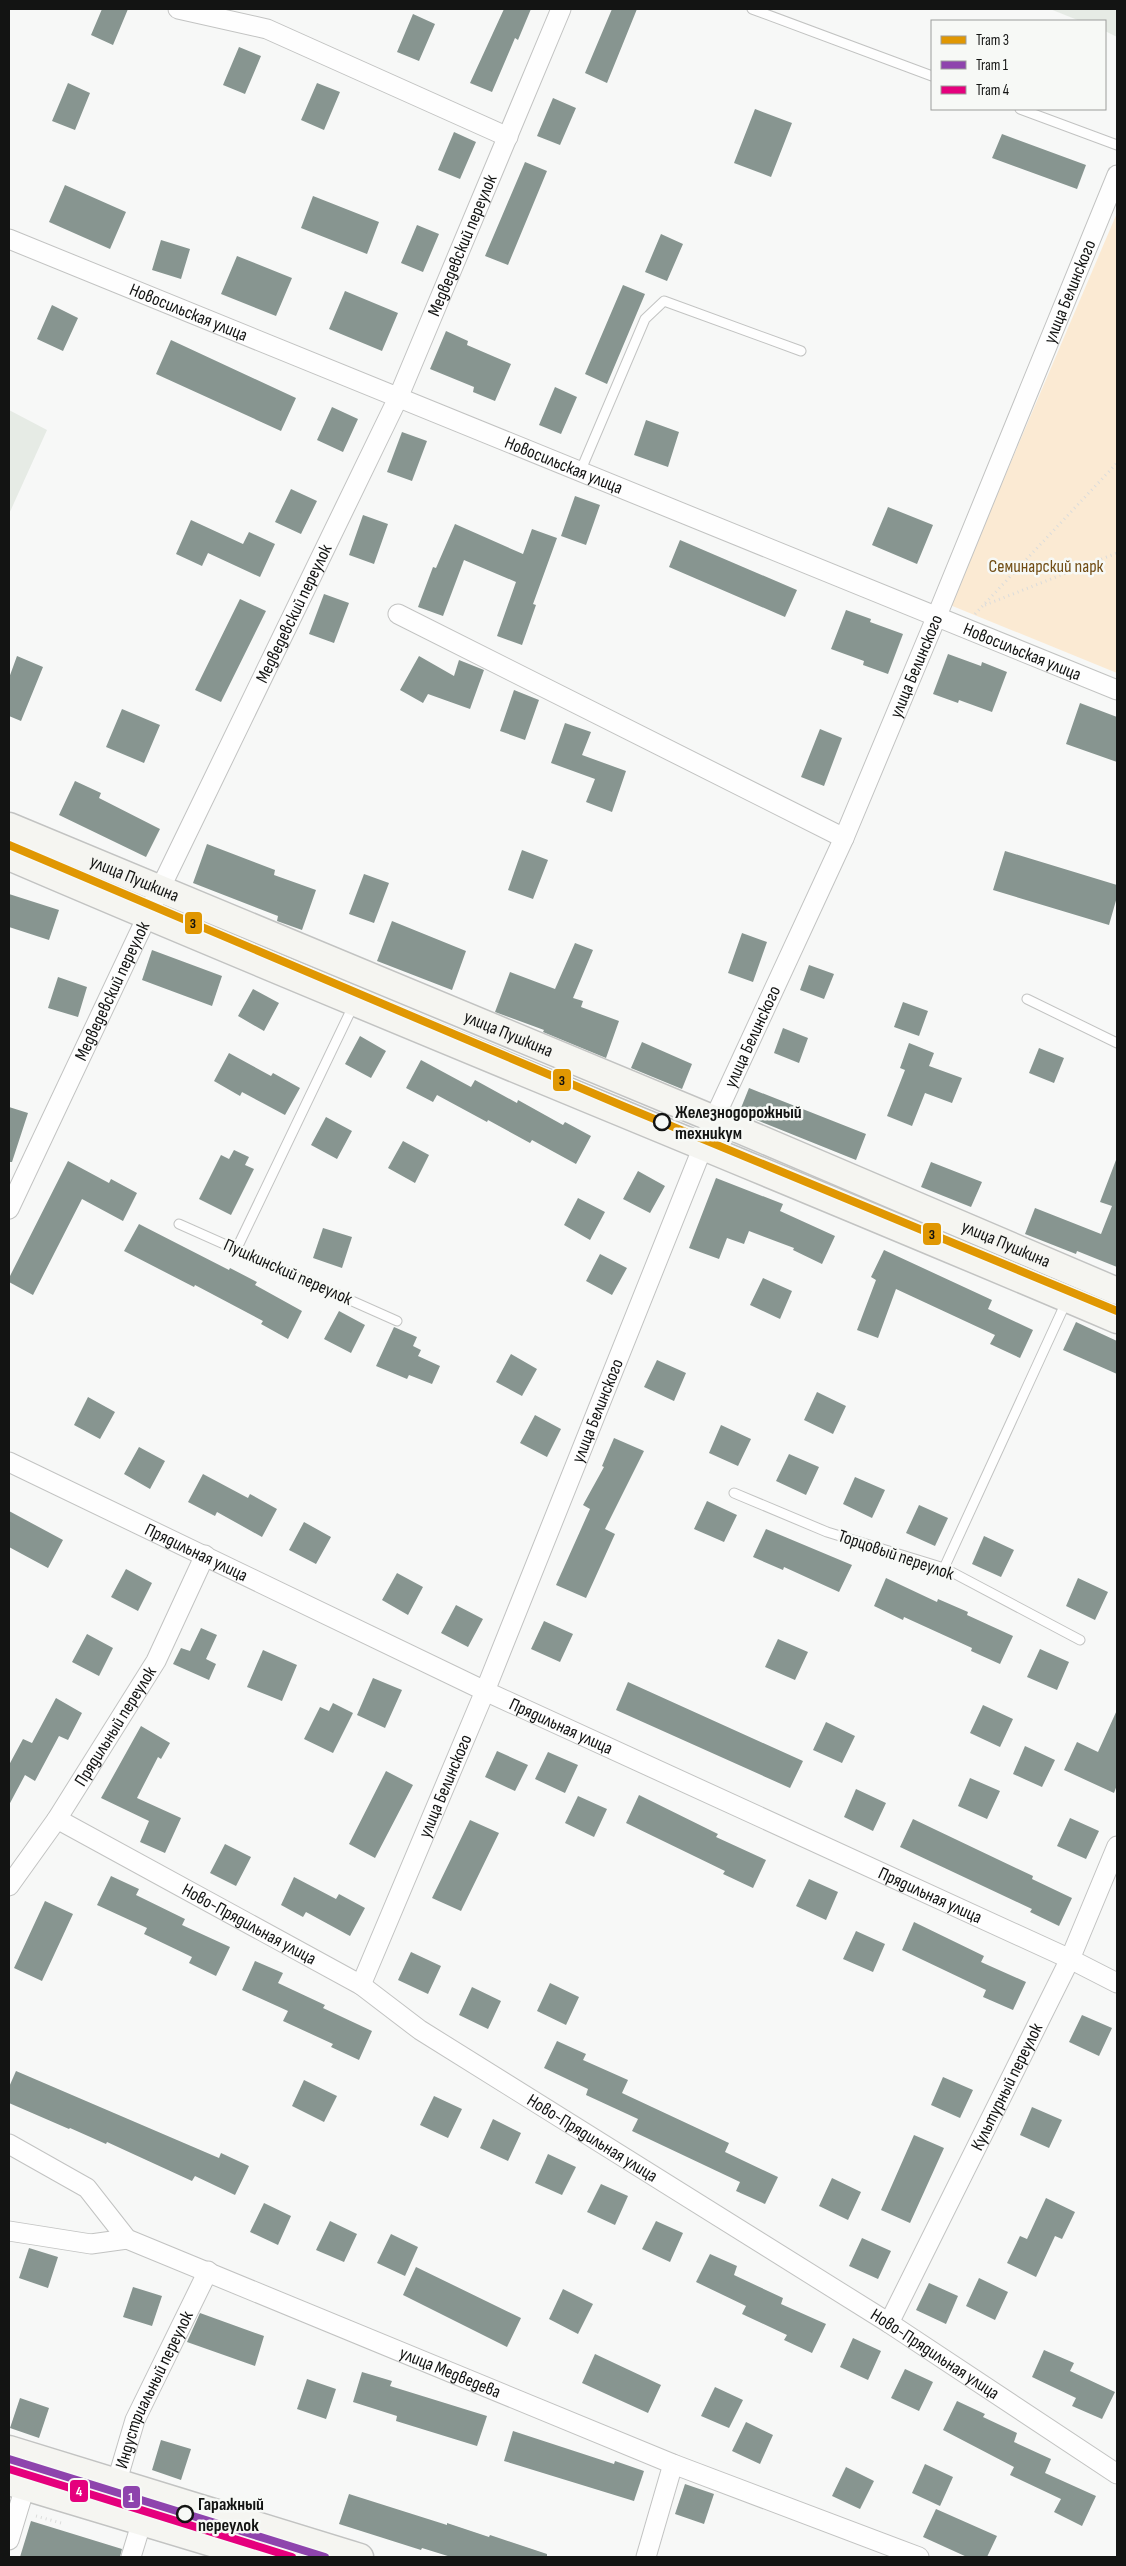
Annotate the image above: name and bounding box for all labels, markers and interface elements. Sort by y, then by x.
legend [931,20,1106,110]
text: Tram 3 [976,31,1009,50]
text: Tram 1 [976,56,1009,75]
text: Tram 4 [976,81,1009,100]
street label: Медведевский переулок [423,171,501,319]
street label: улица Белинского [1039,237,1100,346]
street label: Новосильская улица [127,279,251,346]
street label: Новосильская улица [502,431,626,498]
street label: Медведевский переулок [251,541,336,686]
park label: Семинарский парк [989,556,1104,577]
street label: улица Белинского [885,611,947,721]
street label: Новосильская улица [960,618,1084,685]
street label: улица Пушкина [87,850,182,906]
line badge: 3 [184,911,203,935]
text: 3 [190,915,196,932]
street label: Медведевский переулок [70,918,154,1064]
street label: улица Белинского [720,982,785,1091]
street label: улица Пушкина [461,1006,556,1061]
line badge: 3 [552,1068,572,1092]
text: 3 [559,1072,565,1089]
place label: Железнодорожный техникум [675,1102,802,1144]
marker: Железнодорожный техникум [653,1113,671,1131]
street label: улица Пушкина [959,1215,1054,1272]
line badge: 3 [922,1222,942,1246]
text: 3 [929,1226,935,1243]
street label: Пушкинский переулок [221,1234,356,1310]
street label: улица Белинского [567,1356,627,1466]
street label: Прядильная улица [142,1519,251,1586]
street label: Торцовый переулок [835,1525,957,1585]
street label: Прядильный переулок [70,1662,161,1790]
street label: Прядильная улица [506,1693,616,1759]
street label: улица Белинского [414,1731,476,1841]
street label: Прядильная улица [875,1862,985,1928]
street label: Ново-Прядильная улица [178,1879,320,1969]
street label: Культурный переулок [966,2019,1047,2154]
street label: Ново-Прядильная улица [523,2089,662,2186]
street label: Ново-Прядильная улица [867,2304,1003,2404]
street label: Индустриальный переулок [111,2307,197,2471]
street label: улица Медведева [397,2342,504,2402]
line badge: 4 [69,2479,89,2503]
text: 4 [76,2483,83,2500]
line badge: 1 [122,2485,141,2509]
text: 1 [128,2489,134,2506]
place label: Гаражный переулок [198,2494,264,2536]
marker: Гаражный переулок [176,2505,194,2523]

